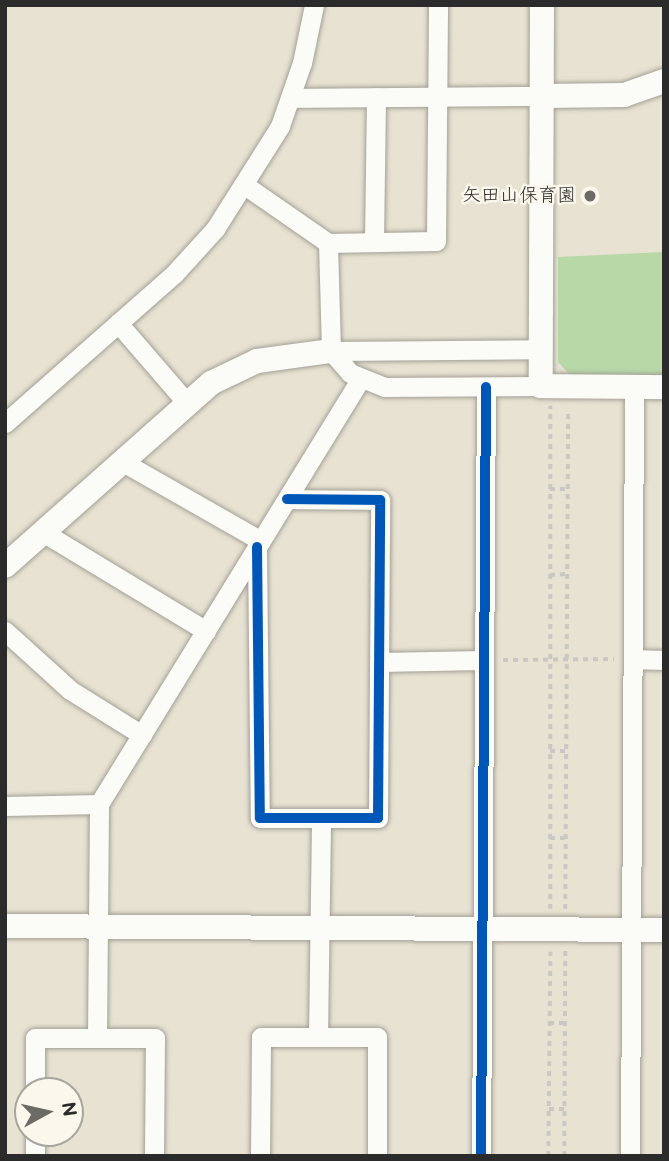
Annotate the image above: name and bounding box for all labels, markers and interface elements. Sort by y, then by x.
place label: 矢田山保育園 [462,185,576,207]
marker: 矢田山保育園 [582,188,598,204]
north arrow [14,1077,84,1147]
text: N [56,1101,81,1118]

